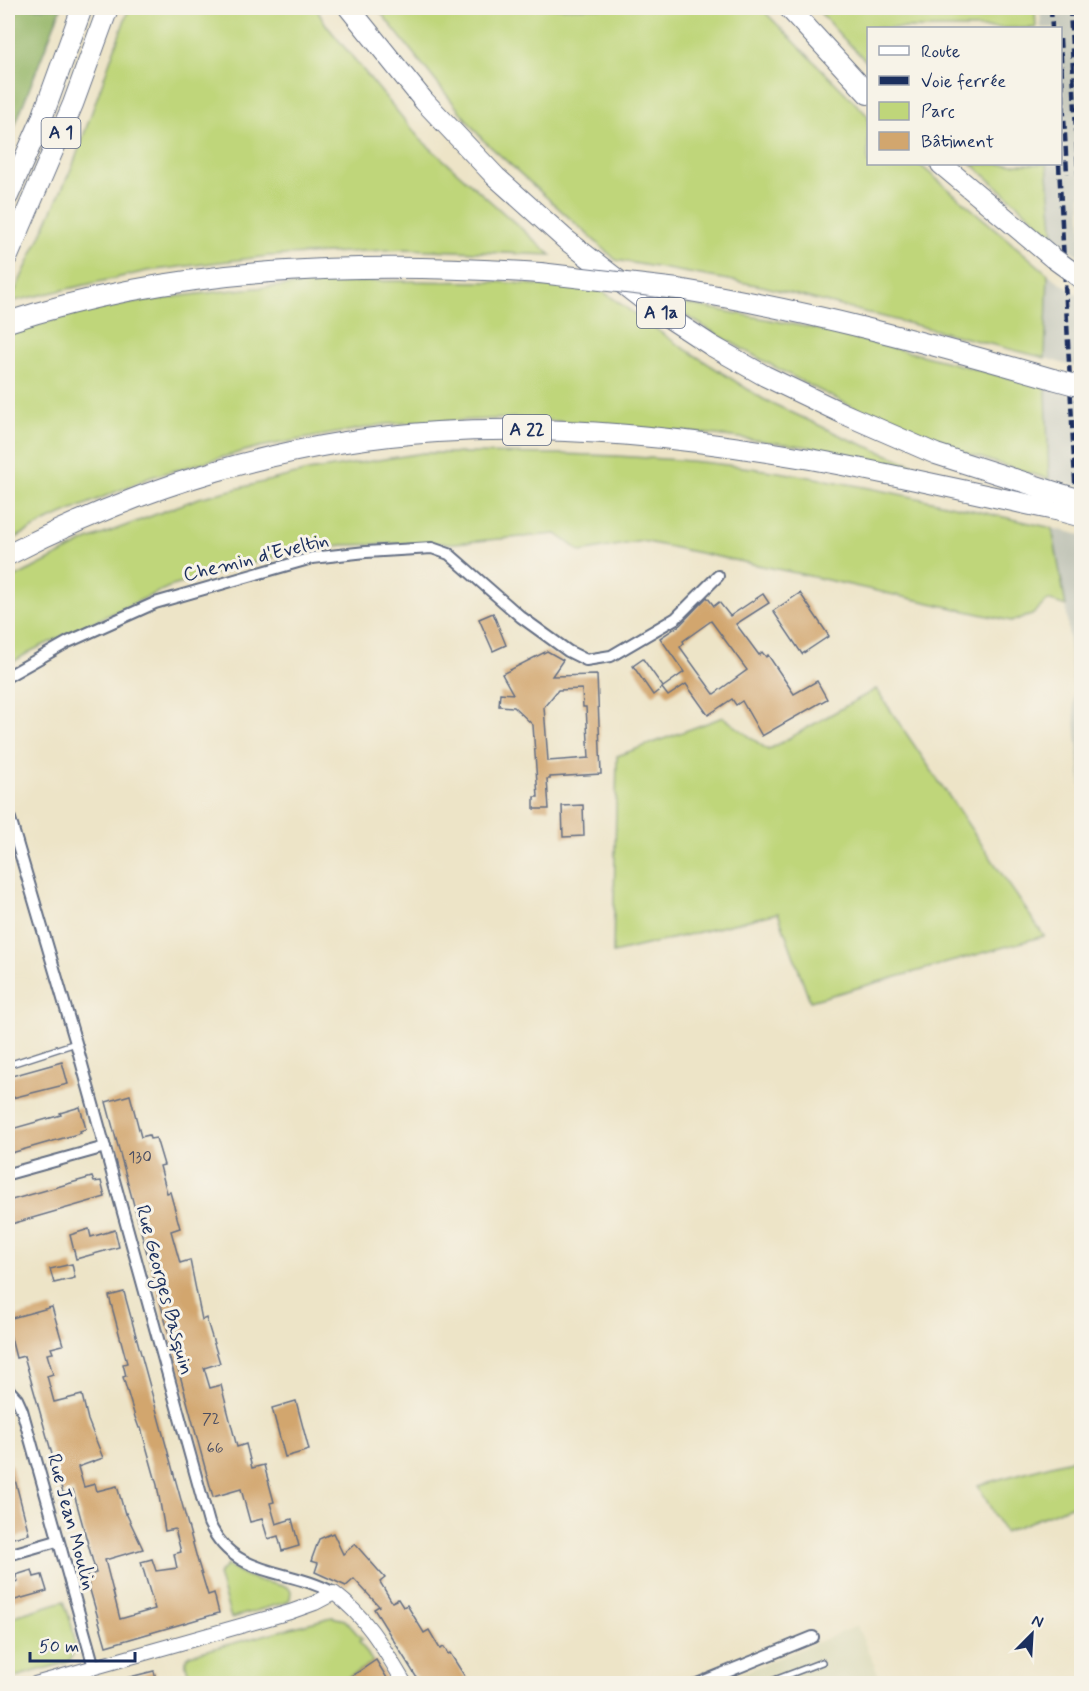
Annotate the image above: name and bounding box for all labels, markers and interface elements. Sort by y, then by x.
legend [867,27,1062,165]
text: Route [921,40,960,64]
text: Voie ferrée [921,70,1006,94]
text: Parc [921,100,955,124]
road number: A 1 [42,118,80,148]
text: Bâtiment [921,130,994,154]
road number: A 1a [637,298,685,328]
road number: A 22 [503,415,551,445]
street label: Chemin d'Eveltin [180,527,332,589]
house number: 130 [128,1147,152,1168]
street label: Rue Georges Basquin [127,1202,200,1378]
house number: 72 [202,1409,220,1430]
house number: 66 [206,1438,224,1459]
street label: Rue Jean Moulin [40,1451,102,1593]
north arrow [1002,1604,1062,1664]
text: N [1028,1610,1047,1633]
scale bar [30,1625,135,1663]
text: 50 m [39,1635,79,1659]

